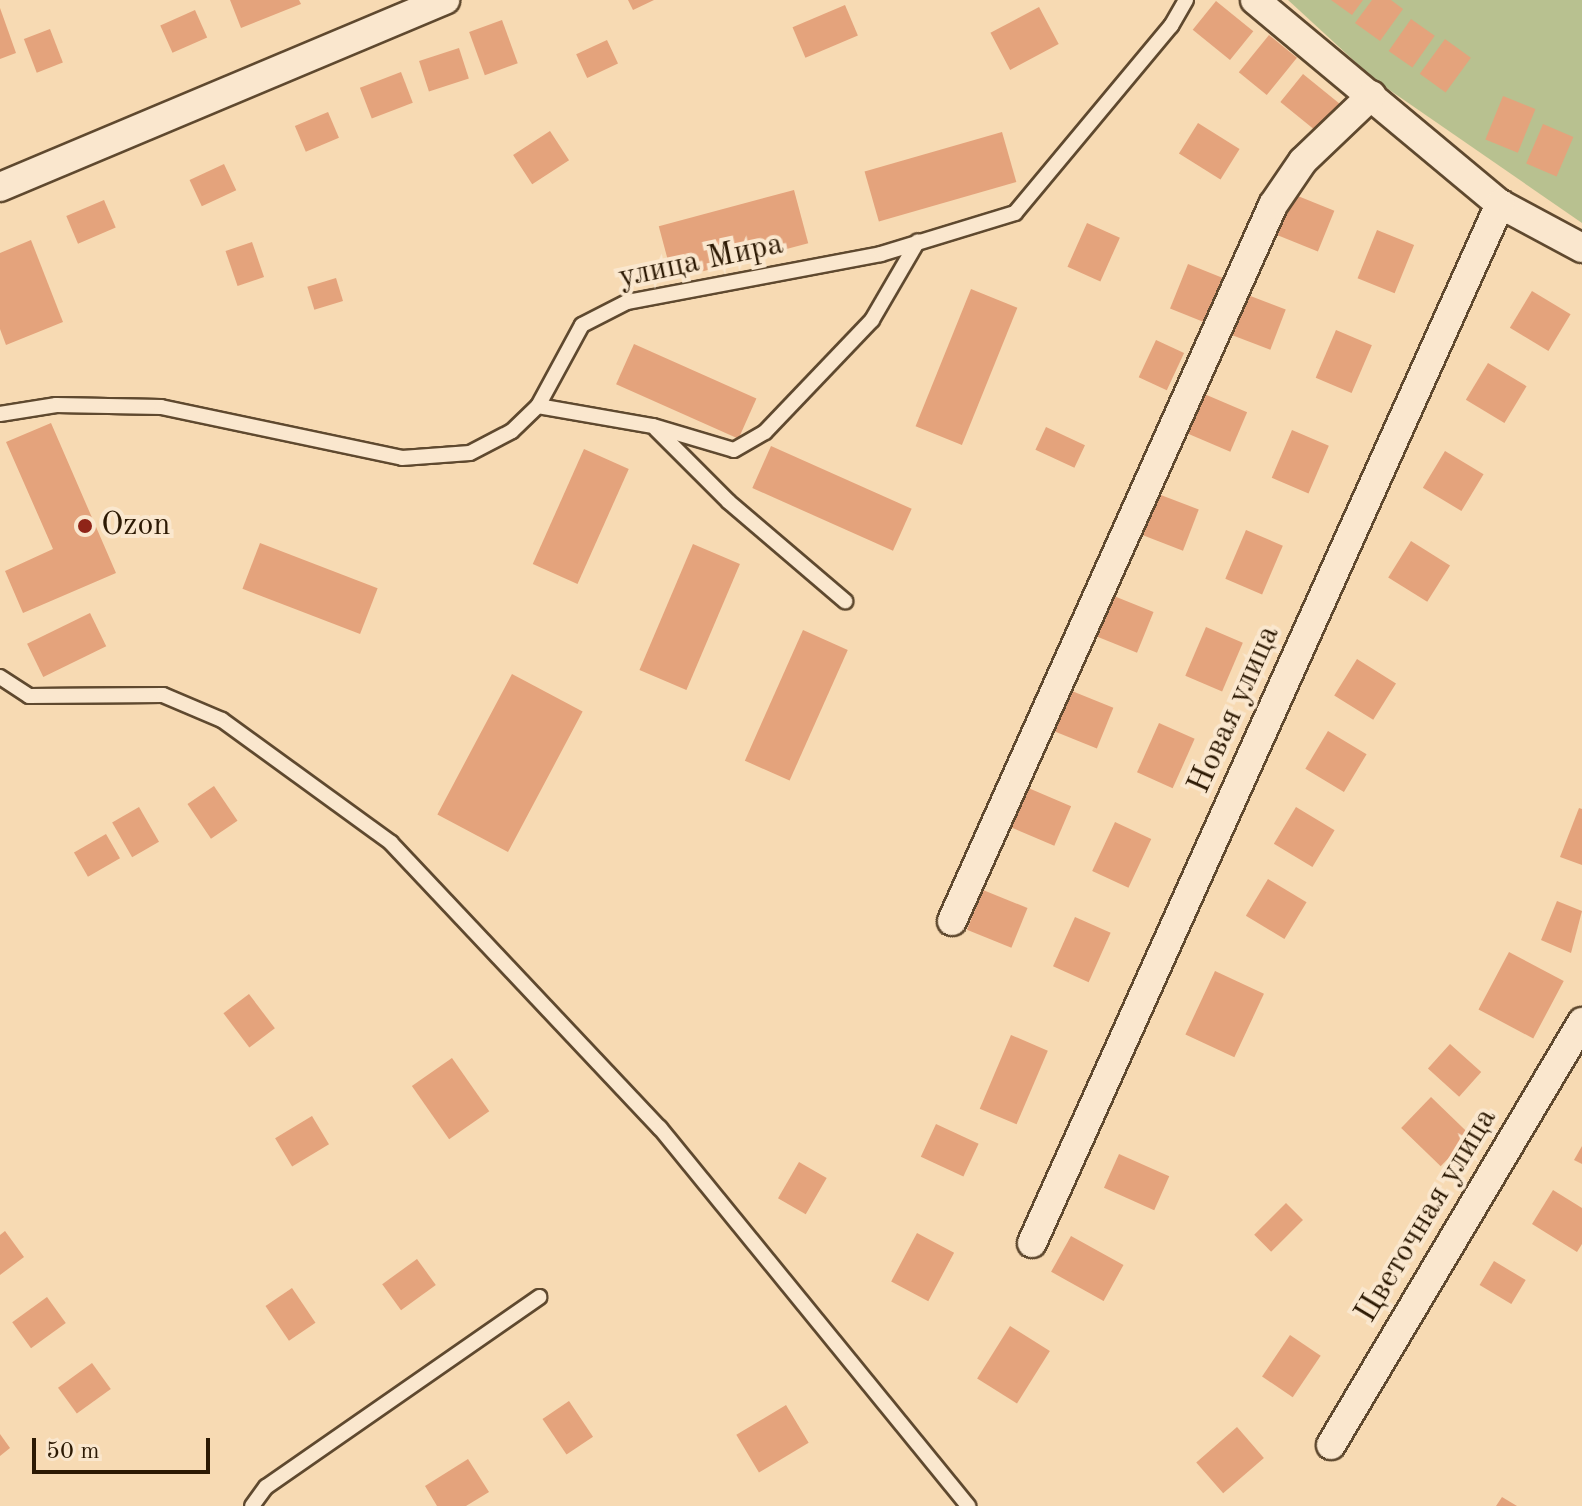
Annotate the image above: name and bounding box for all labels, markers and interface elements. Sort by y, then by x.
street label: улица Мира [615,226,787,298]
place label: Ozon [101,507,171,545]
marker: Ozon [76,517,94,535]
street label: Новая улица [1181,620,1289,800]
street label: Цветочная улица [1348,1102,1506,1330]
scale bar [36,1422,214,1472]
text: 50 m [46,1440,100,1464]

